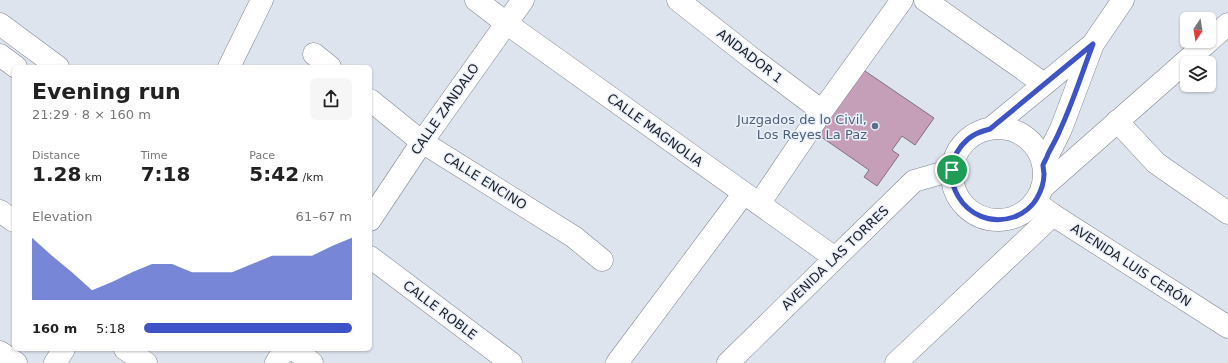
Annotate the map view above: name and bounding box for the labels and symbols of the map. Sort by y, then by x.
north arrow [1180,12,1216,48]
street label: ANDADOR 1 [714,26,786,86]
street label: CALLE ZANDALO [408,60,482,158]
street label: CALLE MAGNOLIA [604,90,706,170]
place label: Juzgados de lo Civil, Los Reyes La Paz [736,112,867,142]
marker: Juzgados de lo Civil, Los Reyes La Paz [870,121,880,131]
street label: CALLE ENCINO [440,149,530,213]
pin [935,153,969,187]
street label: AVENIDA LAS TORRES [778,203,892,313]
street label: AVENIDA LUIS CERÓN [1068,221,1194,309]
street label: CALLE ROBLE [400,277,480,343]

